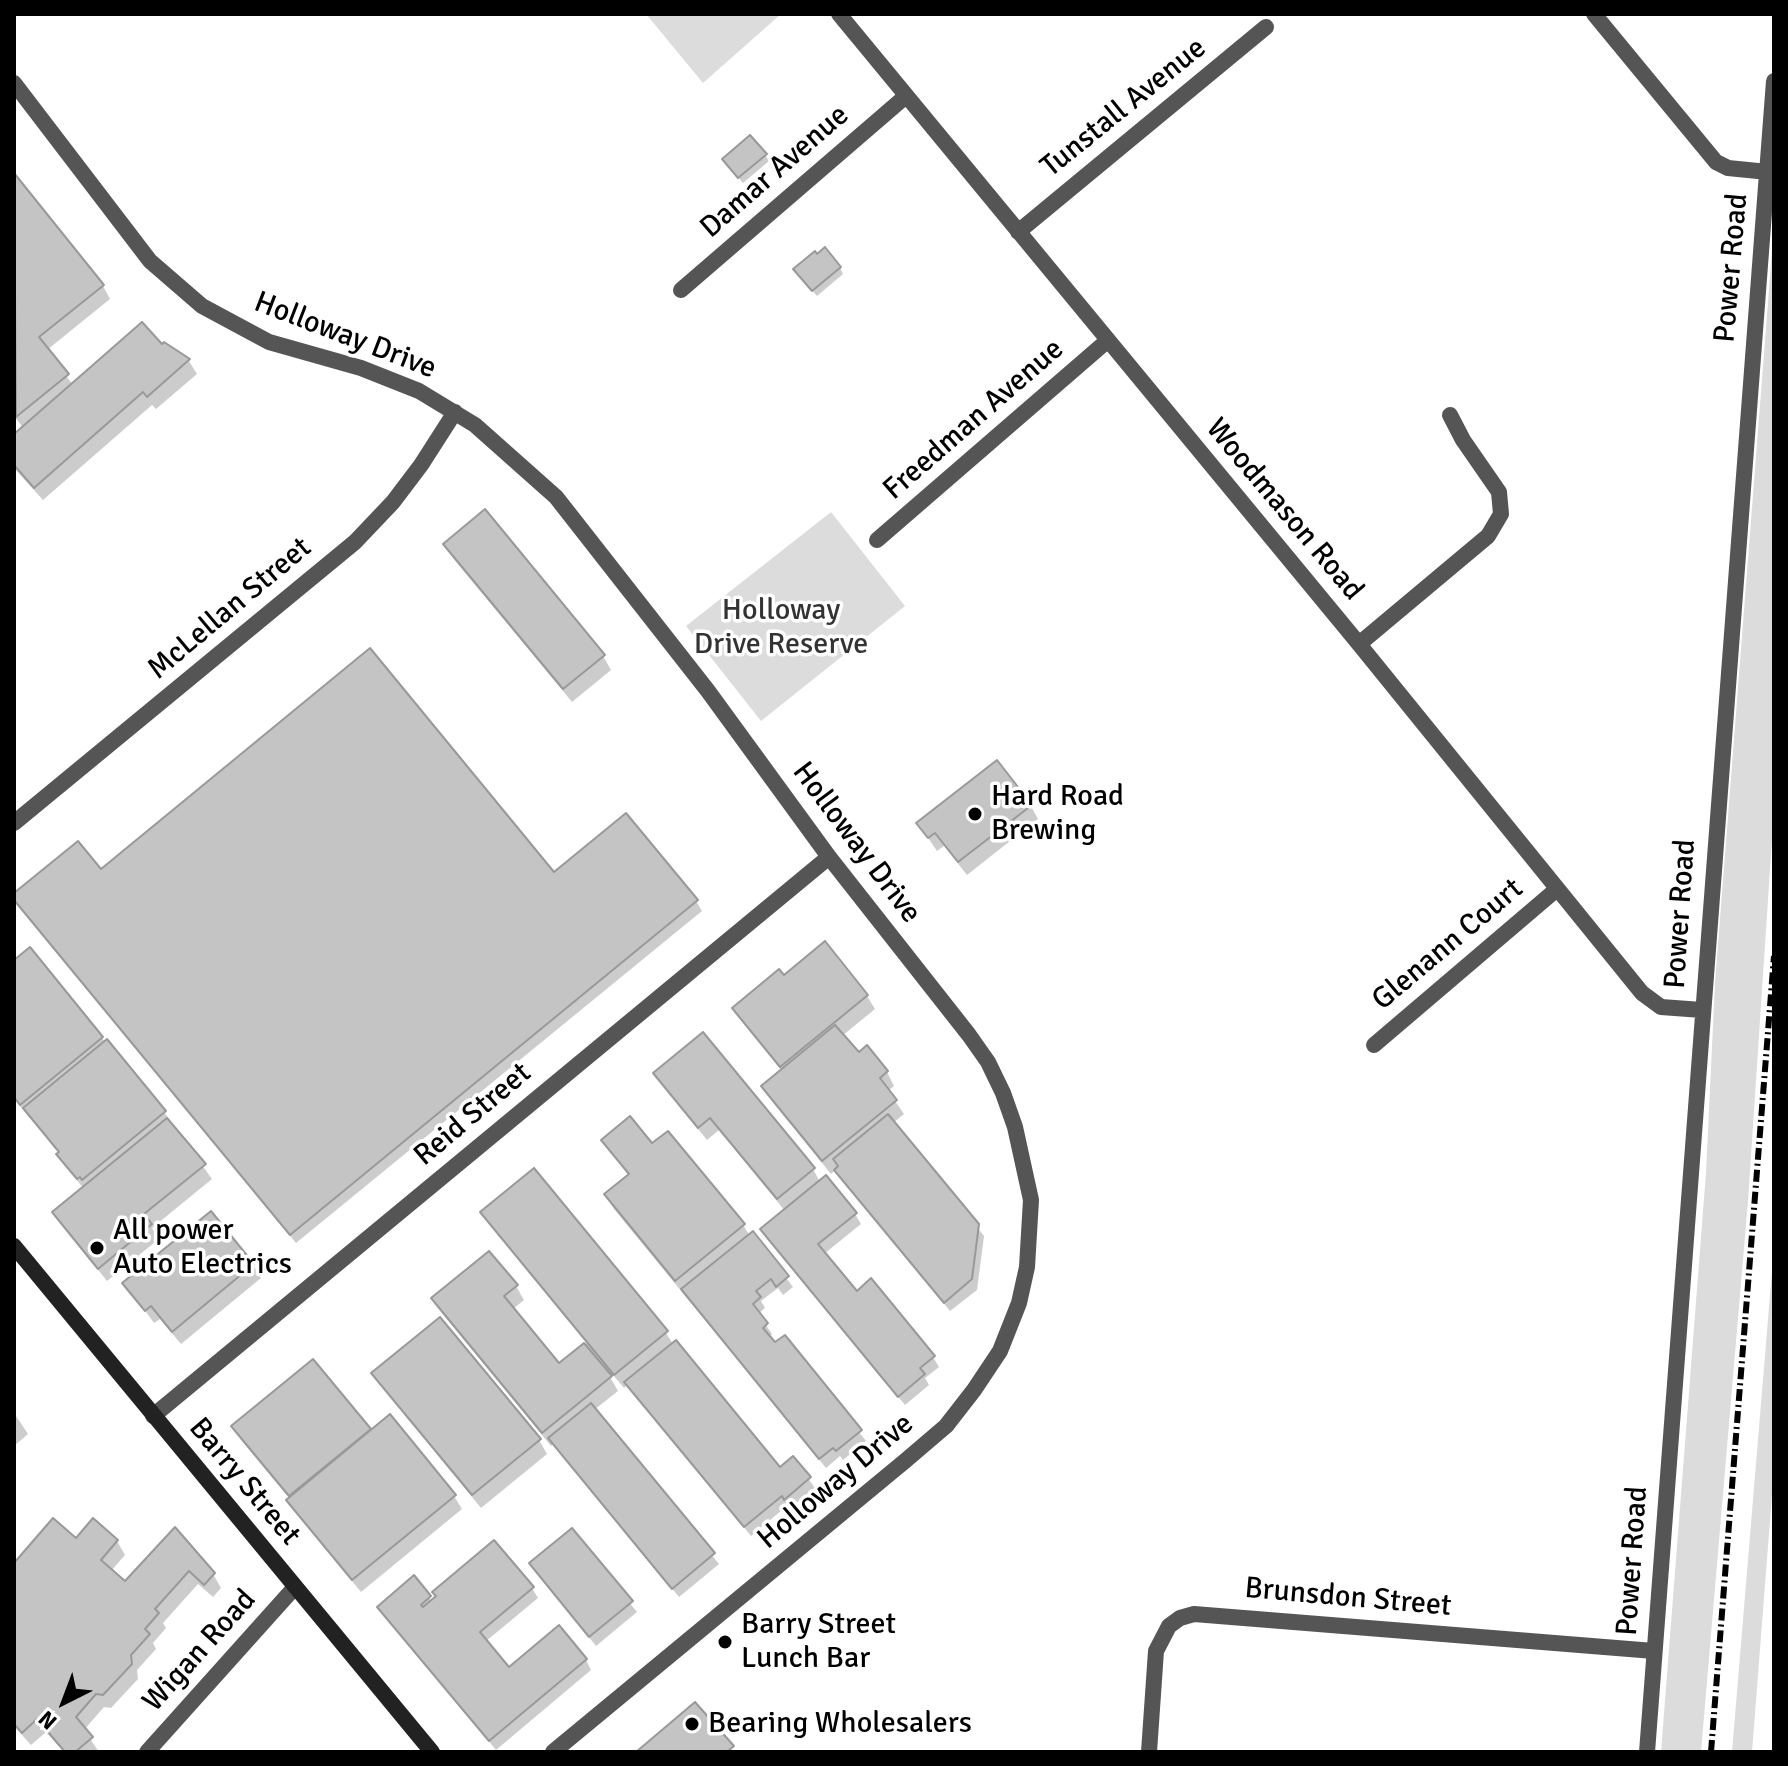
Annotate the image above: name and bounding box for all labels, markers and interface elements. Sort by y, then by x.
street label: Tunstall Avenue [1034,31,1214,185]
street label: Damar Avenue [693,98,857,246]
street label: Power Road [1708,192,1756,344]
street label: Holloway Drive [249,285,441,387]
street label: Freedman Avenue [876,332,1072,508]
street label: Woodmason Road [1197,412,1371,608]
street label: McLellan Street [141,530,319,688]
park label: Holloway Drive Reserve [694,593,868,664]
street label: Holloway Drive [784,755,928,931]
place label: Hard Road Brewing [991,779,1124,850]
marker: Hard Road Brewing [966,805,984,823]
street label: Power Road [1658,838,1704,990]
street label: Glenann Court [1365,872,1531,1018]
street label: Reid Street [407,1056,539,1174]
place label: All power Auto Electrics [113,1213,292,1284]
marker: All power Auto Electrics [88,1239,106,1257]
street label: Holloway Drive [751,1406,921,1558]
street label: Barry Street [180,1411,308,1553]
street label: Power Road [1610,1485,1656,1637]
street label: Brunsdon Street [1243,1571,1453,1625]
street label: Wigan Road [136,1583,264,1719]
place label: Barry Street Lunch Bar [741,1607,896,1678]
marker: Barry Street Lunch Bar [716,1633,734,1651]
north arrow [24,1662,104,1742]
text: N [33,1705,62,1735]
place label: Bearing Wholesalers [708,1706,972,1742]
marker: Bearing Wholesalers [683,1715,701,1733]

